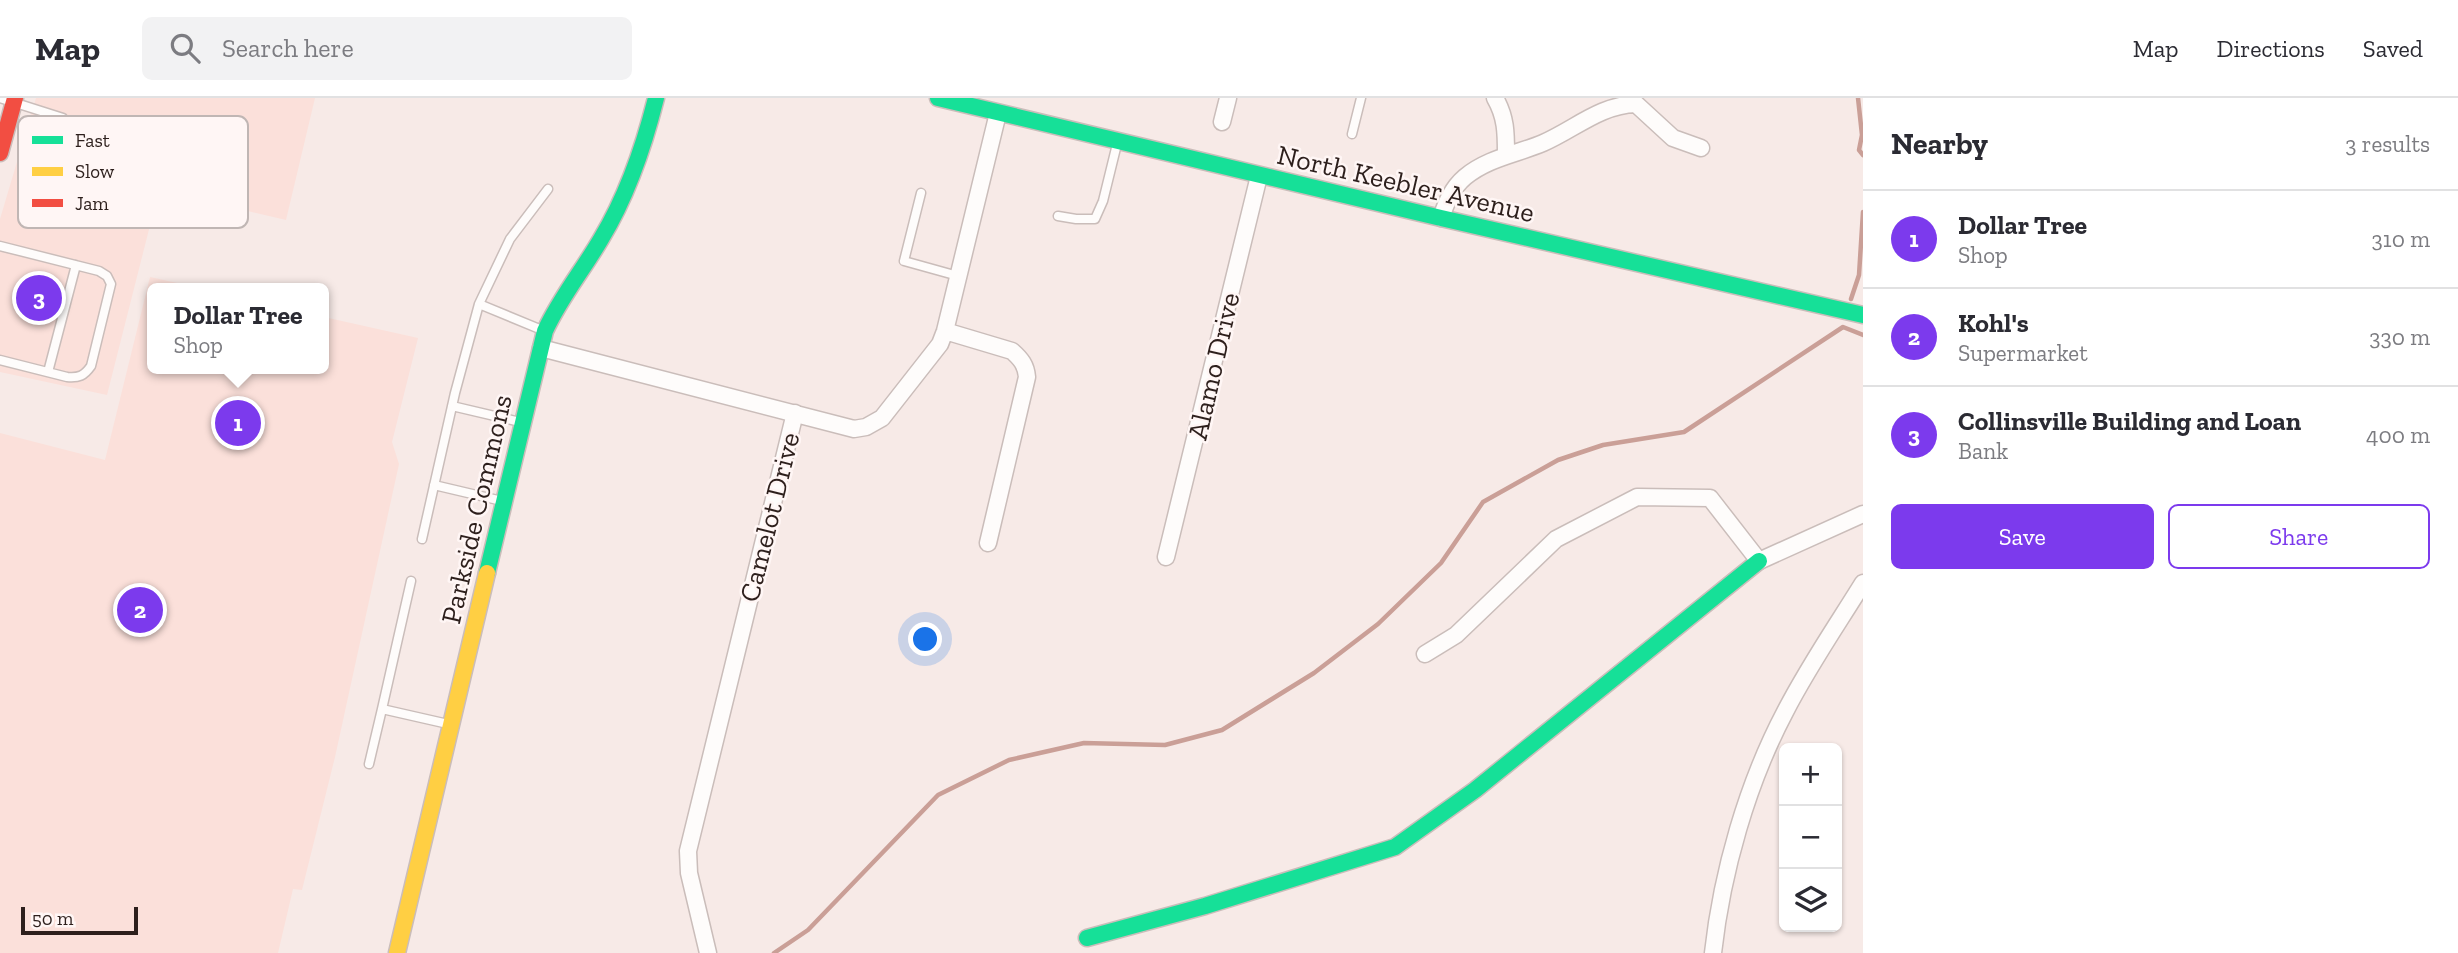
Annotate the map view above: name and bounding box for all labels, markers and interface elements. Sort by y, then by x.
search box [142,17,632,80]
text: Map [35,29,100,68]
icon: search [166,29,204,67]
text: Search here [222,32,354,64]
text: Map [2133,34,2179,63]
text: Directions [2217,34,2325,63]
text: Saved [2363,34,2423,63]
legend [18,116,248,228]
text: Nearby [1891,126,1988,162]
text: Fast [75,129,110,152]
text: 3 results [2345,130,2430,158]
street label: North Keebler Avenue [1274,138,1538,229]
text: Slow [75,160,115,183]
text: Jam [75,192,109,215]
text: Dollar Tree [1958,209,2087,241]
text: 1 [1909,225,1919,253]
text: 310 m [2372,225,2430,253]
text: Shop [1958,241,2008,269]
pin: 3 [16,272,62,324]
popup [147,283,329,374]
street label: Alamo Drive [1181,289,1246,443]
text: Dollar Tree [173,299,303,331]
text: Kohl's [1958,307,2029,339]
text: 2 [1908,323,1920,351]
text: 330 m [2369,323,2430,351]
text: Shop [173,331,223,359]
text: Supermarket [1958,339,2088,367]
street label: Parkside Commons [434,391,519,627]
pin: 1 [215,397,261,449]
text: Collinsville Building and Loan [1958,405,2301,437]
text: 3 [1908,421,1920,449]
text: 400 m [2366,421,2430,449]
street label: Camelot Drive [732,429,806,605]
text: Bank [1958,437,2008,465]
button: Save [1891,504,2154,569]
button: Share [2168,504,2430,569]
pin: 2 [117,584,163,636]
your location [908,622,942,656]
map controls [1779,743,1842,932]
button: + [1779,743,1842,806]
button: − [1779,806,1842,869]
button: layers [1779,869,1842,932]
scale bar [21,904,138,936]
text: 50 m [32,907,73,930]

